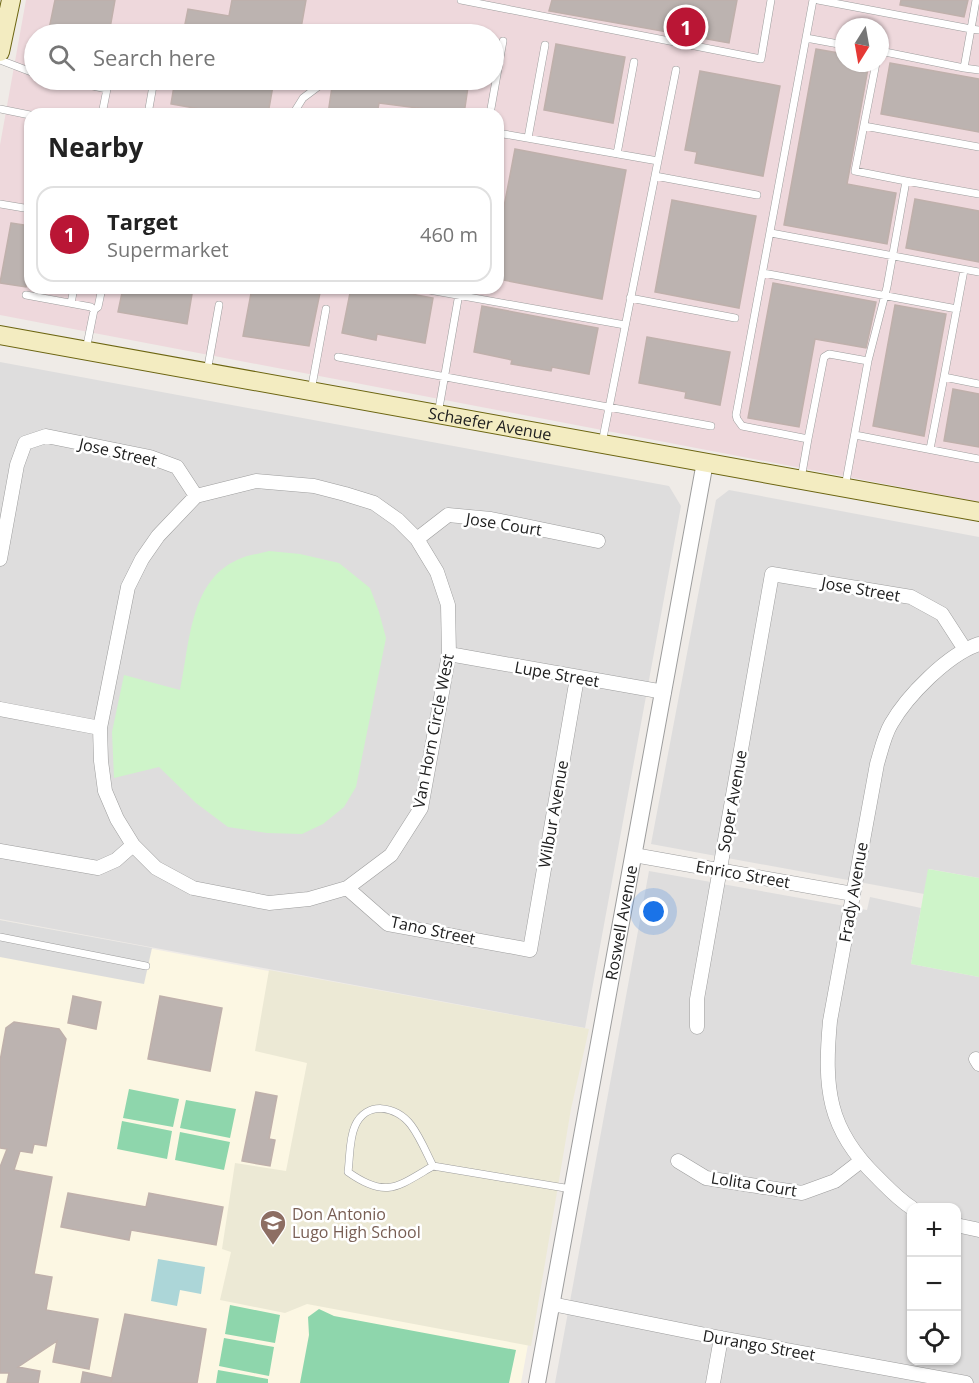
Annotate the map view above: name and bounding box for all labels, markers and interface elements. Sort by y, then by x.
pin: 1 [666,4,706,50]
north arrow [835,18,889,72]
search box [24,24,504,90]
icon: search [45,41,78,74]
text: Search here [93,42,216,72]
text: Nearby [48,129,143,165]
text: Target [107,206,178,236]
text: 1 [64,221,75,248]
text: 460 m [420,221,478,248]
text: Supermarket [107,236,229,263]
street label: Schaefer Avenue [427,402,553,446]
street label: Jose Street [75,432,159,472]
street label: Jose Court [463,507,544,541]
street label: Jose Street [818,571,902,607]
street label: Van Horn Circle West [407,652,459,810]
street label: Lupe Street [513,656,601,692]
street label: Soper Avenue [712,748,752,854]
street label: Wilbur Avenue [533,758,573,870]
street label: Frady Avenue [833,840,873,944]
street label: Enrico Street [694,855,792,893]
street label: Roswell Avenue [600,863,642,982]
your location [639,897,668,926]
street label: Tano Street [389,910,478,950]
street label: Lolita Court [710,1166,799,1202]
place label: Don Antonio Lugo High School [292,1203,421,1243]
map controls [907,1203,961,1365]
button: + [907,1203,961,1257]
school or university icon: Don Antonio Lugo High School [258,1208,288,1246]
button: − [907,1257,961,1311]
button: locate [907,1311,961,1365]
street label: Durango Street [701,1324,817,1366]

